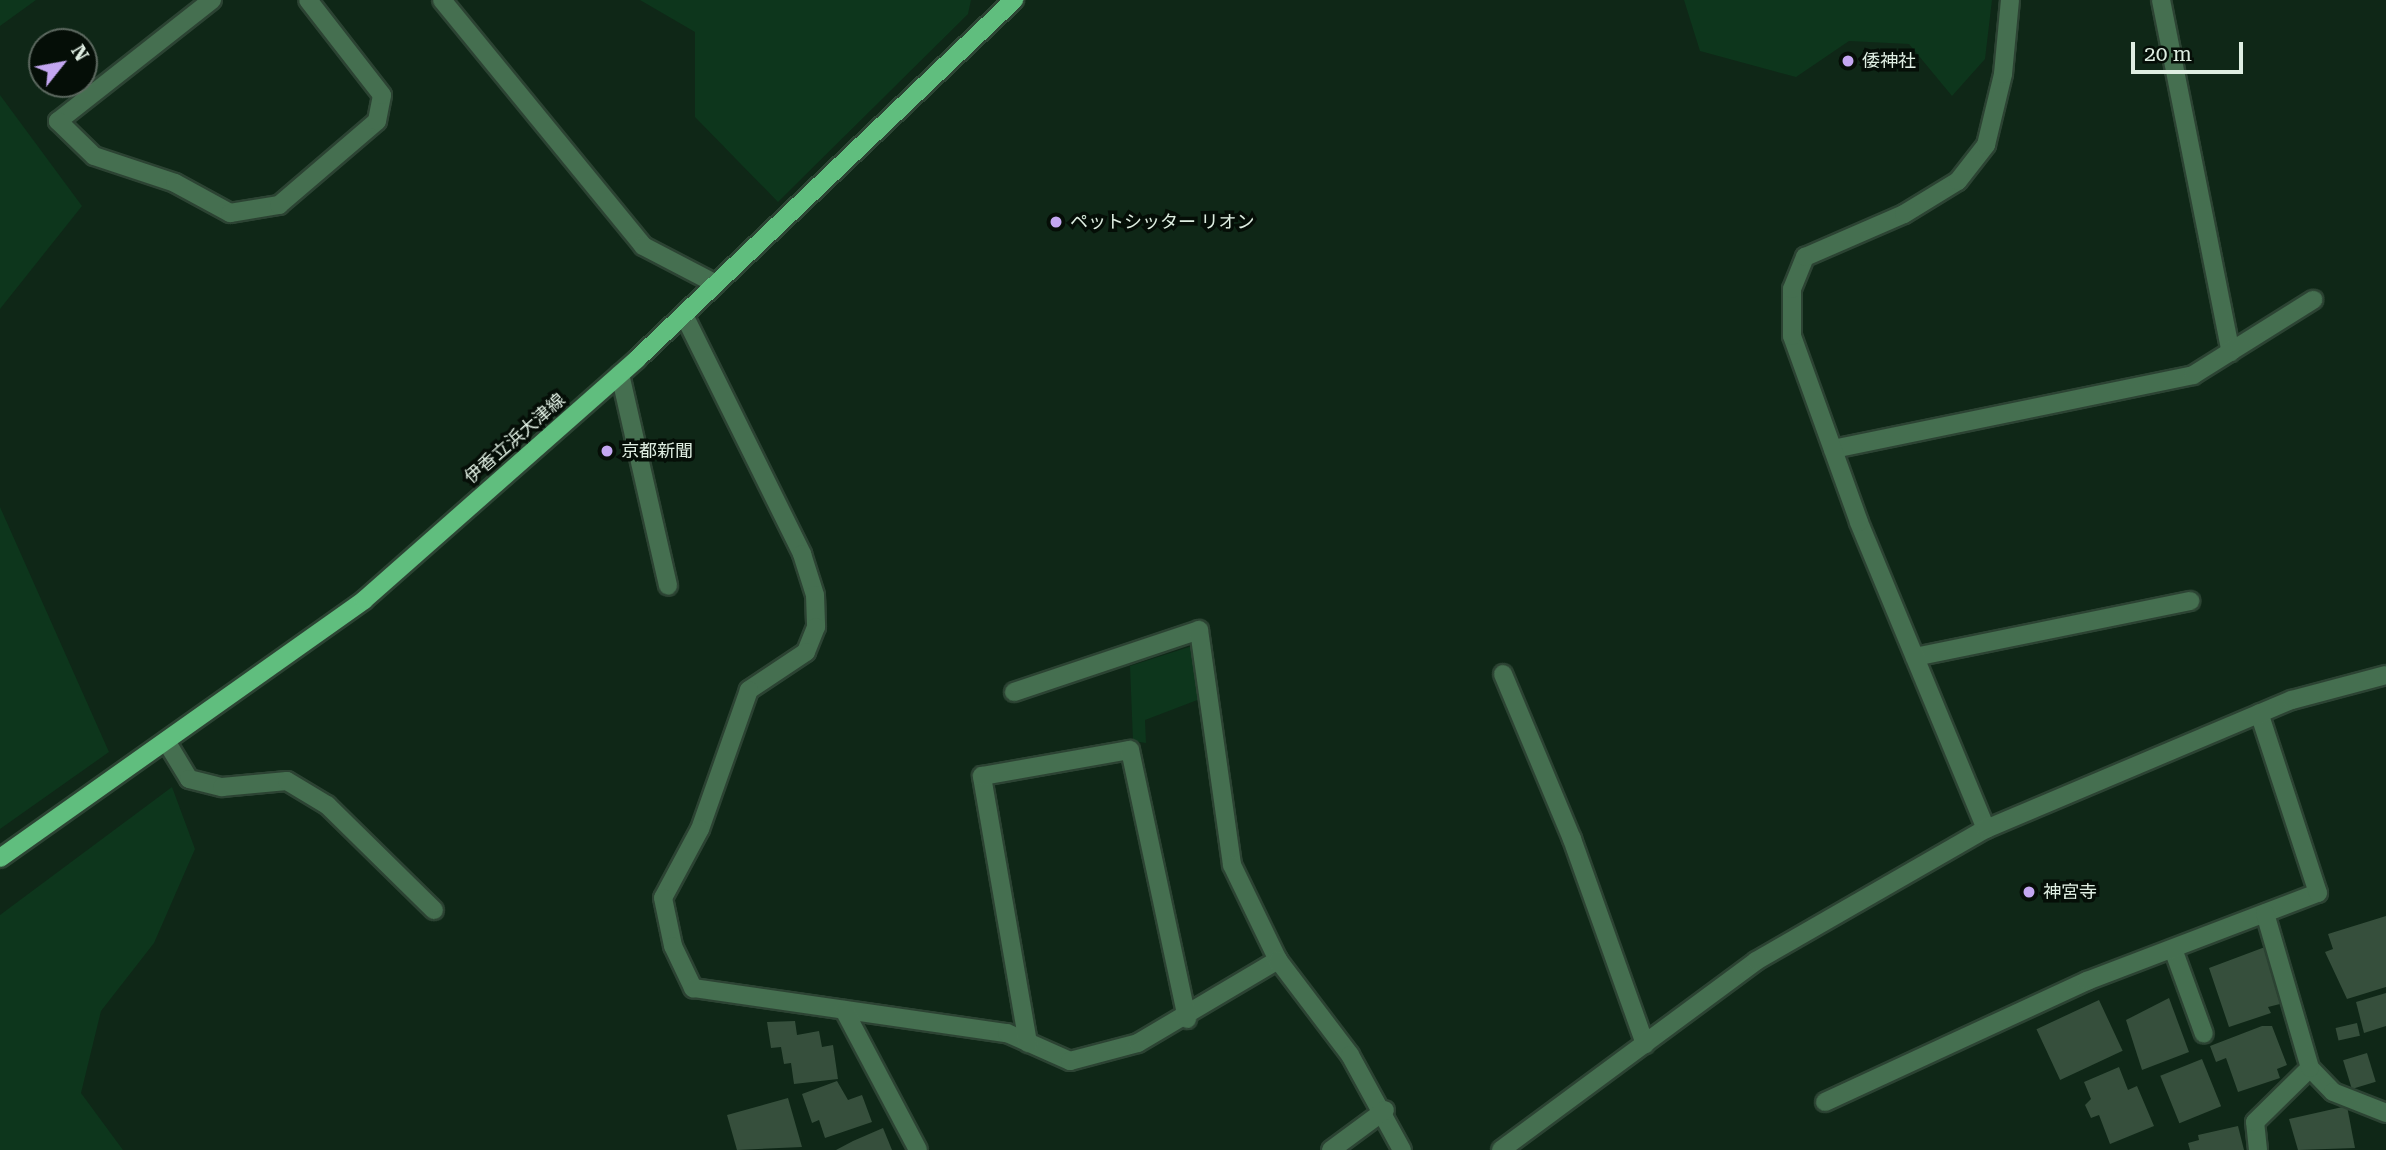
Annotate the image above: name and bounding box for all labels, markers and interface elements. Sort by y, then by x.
north arrow [28,28,98,98]
scale bar [2134,28,2246,72]
text: N [66,41,93,65]
text: 20 m [2144,42,2192,66]
place label: 倭神社 [1862,50,1916,72]
marker: 倭神社 [1840,53,1856,69]
place label: ペットシッター リオン [1070,211,1255,233]
marker: ペットシッター リオン [1048,214,1064,230]
street label: 伊香立浜大津線 [460,390,570,488]
place label: 京都新聞 [621,440,693,462]
marker: 京都新聞 [599,443,615,459]
place label: 神宮寺 [2043,881,2097,903]
marker: 神宮寺 [2021,884,2037,900]

